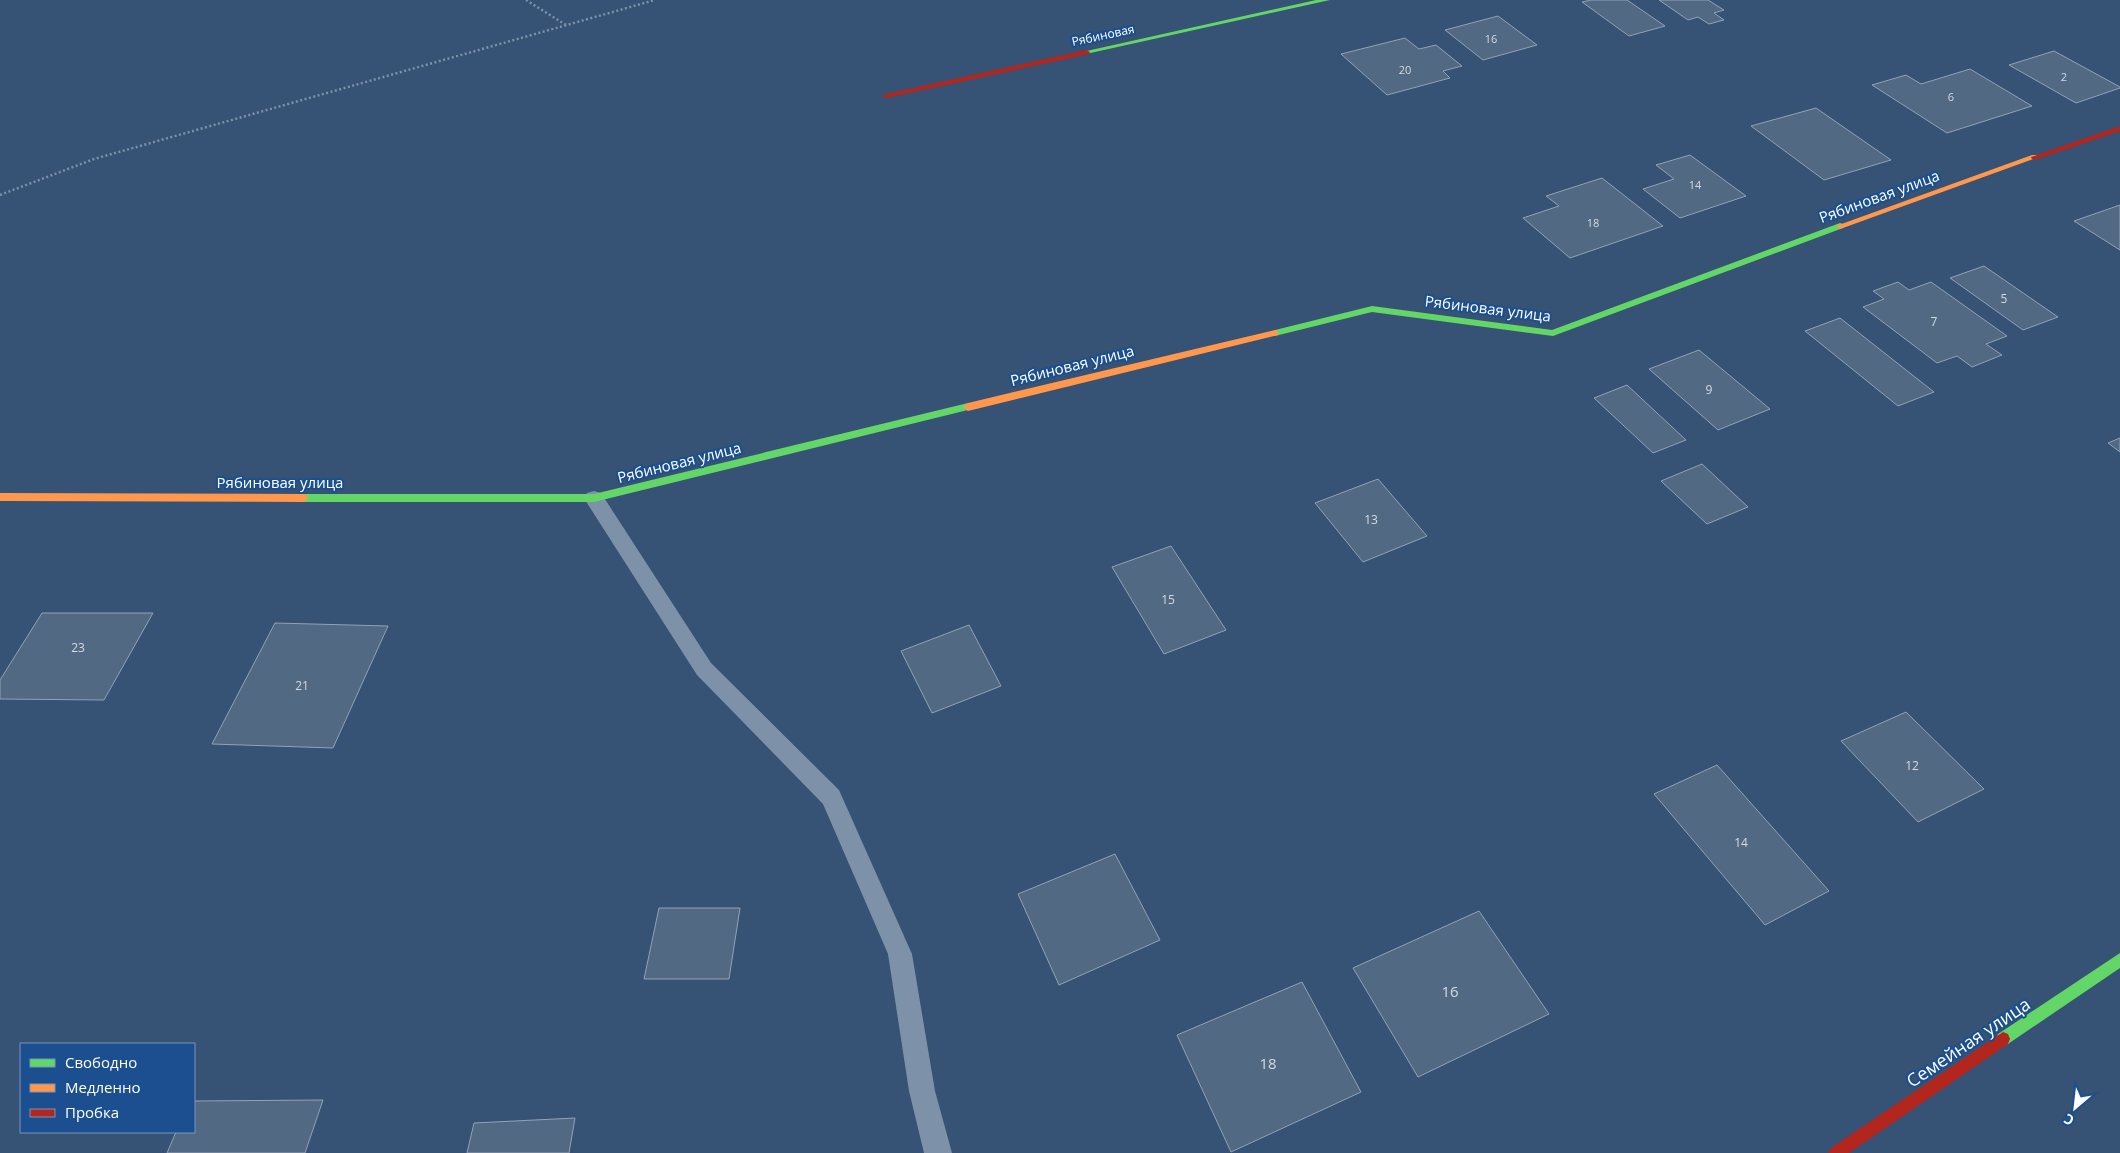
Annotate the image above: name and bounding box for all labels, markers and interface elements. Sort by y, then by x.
street label: Рябиновая [1070,20,1136,50]
house number: 16 [1485,31,1497,46]
house number: 20 [1399,62,1411,77]
house number: 2 [2061,69,2067,84]
house number: 6 [1948,89,1954,104]
street label: Рябиновая улица [1816,165,1942,227]
house number: 14 [1689,177,1702,192]
house number: 18 [1587,215,1599,230]
street label: Рябиновая улица [1424,290,1552,326]
house number: 5 [2001,290,2008,307]
house number: 7 [1931,313,1938,330]
street label: Рябиновая улица [1008,340,1136,390]
house number: 9 [1706,381,1713,398]
street label: Рябиновая улица [615,437,743,487]
street label: Рябиновая улица [217,472,343,492]
house number: 13 [1364,511,1378,528]
house number: 15 [1161,591,1175,608]
house number: 23 [71,639,85,656]
house number: 21 [295,677,309,694]
house number: 12 [1905,757,1919,774]
house number: 14 [1734,834,1748,851]
house number: 16 [1441,981,1459,1001]
street label: Семейная улица [1901,992,2035,1092]
legend [20,1043,195,1133]
text: Свободно [65,1052,137,1072]
house number: 18 [1259,1053,1277,1073]
text: Медленно [65,1077,141,1097]
north arrow [2050,1083,2100,1133]
text: Пробка [65,1102,119,1122]
text: С [2060,1109,2077,1130]

